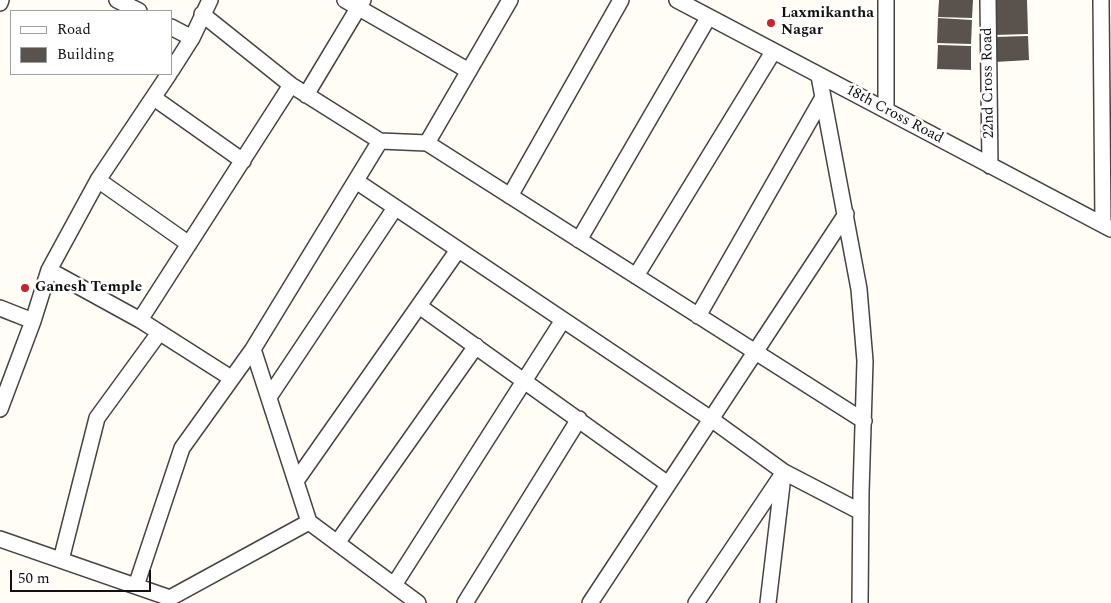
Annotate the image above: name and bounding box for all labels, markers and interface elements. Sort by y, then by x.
place label: Laxmikantha Nagar [781,5,874,40]
legend [10,10,172,75]
marker: Laxmikantha Nagar [765,17,777,29]
text: Road [57,18,91,41]
street label: 22nd Cross Road [979,27,999,139]
text: Building [57,43,114,66]
street label: 18th Cross Road [842,82,946,148]
place label: Ganesh Temple [35,279,142,297]
marker: Ganesh Temple [19,282,31,294]
scale bar [12,560,154,592]
text: 50 m [18,567,50,590]

